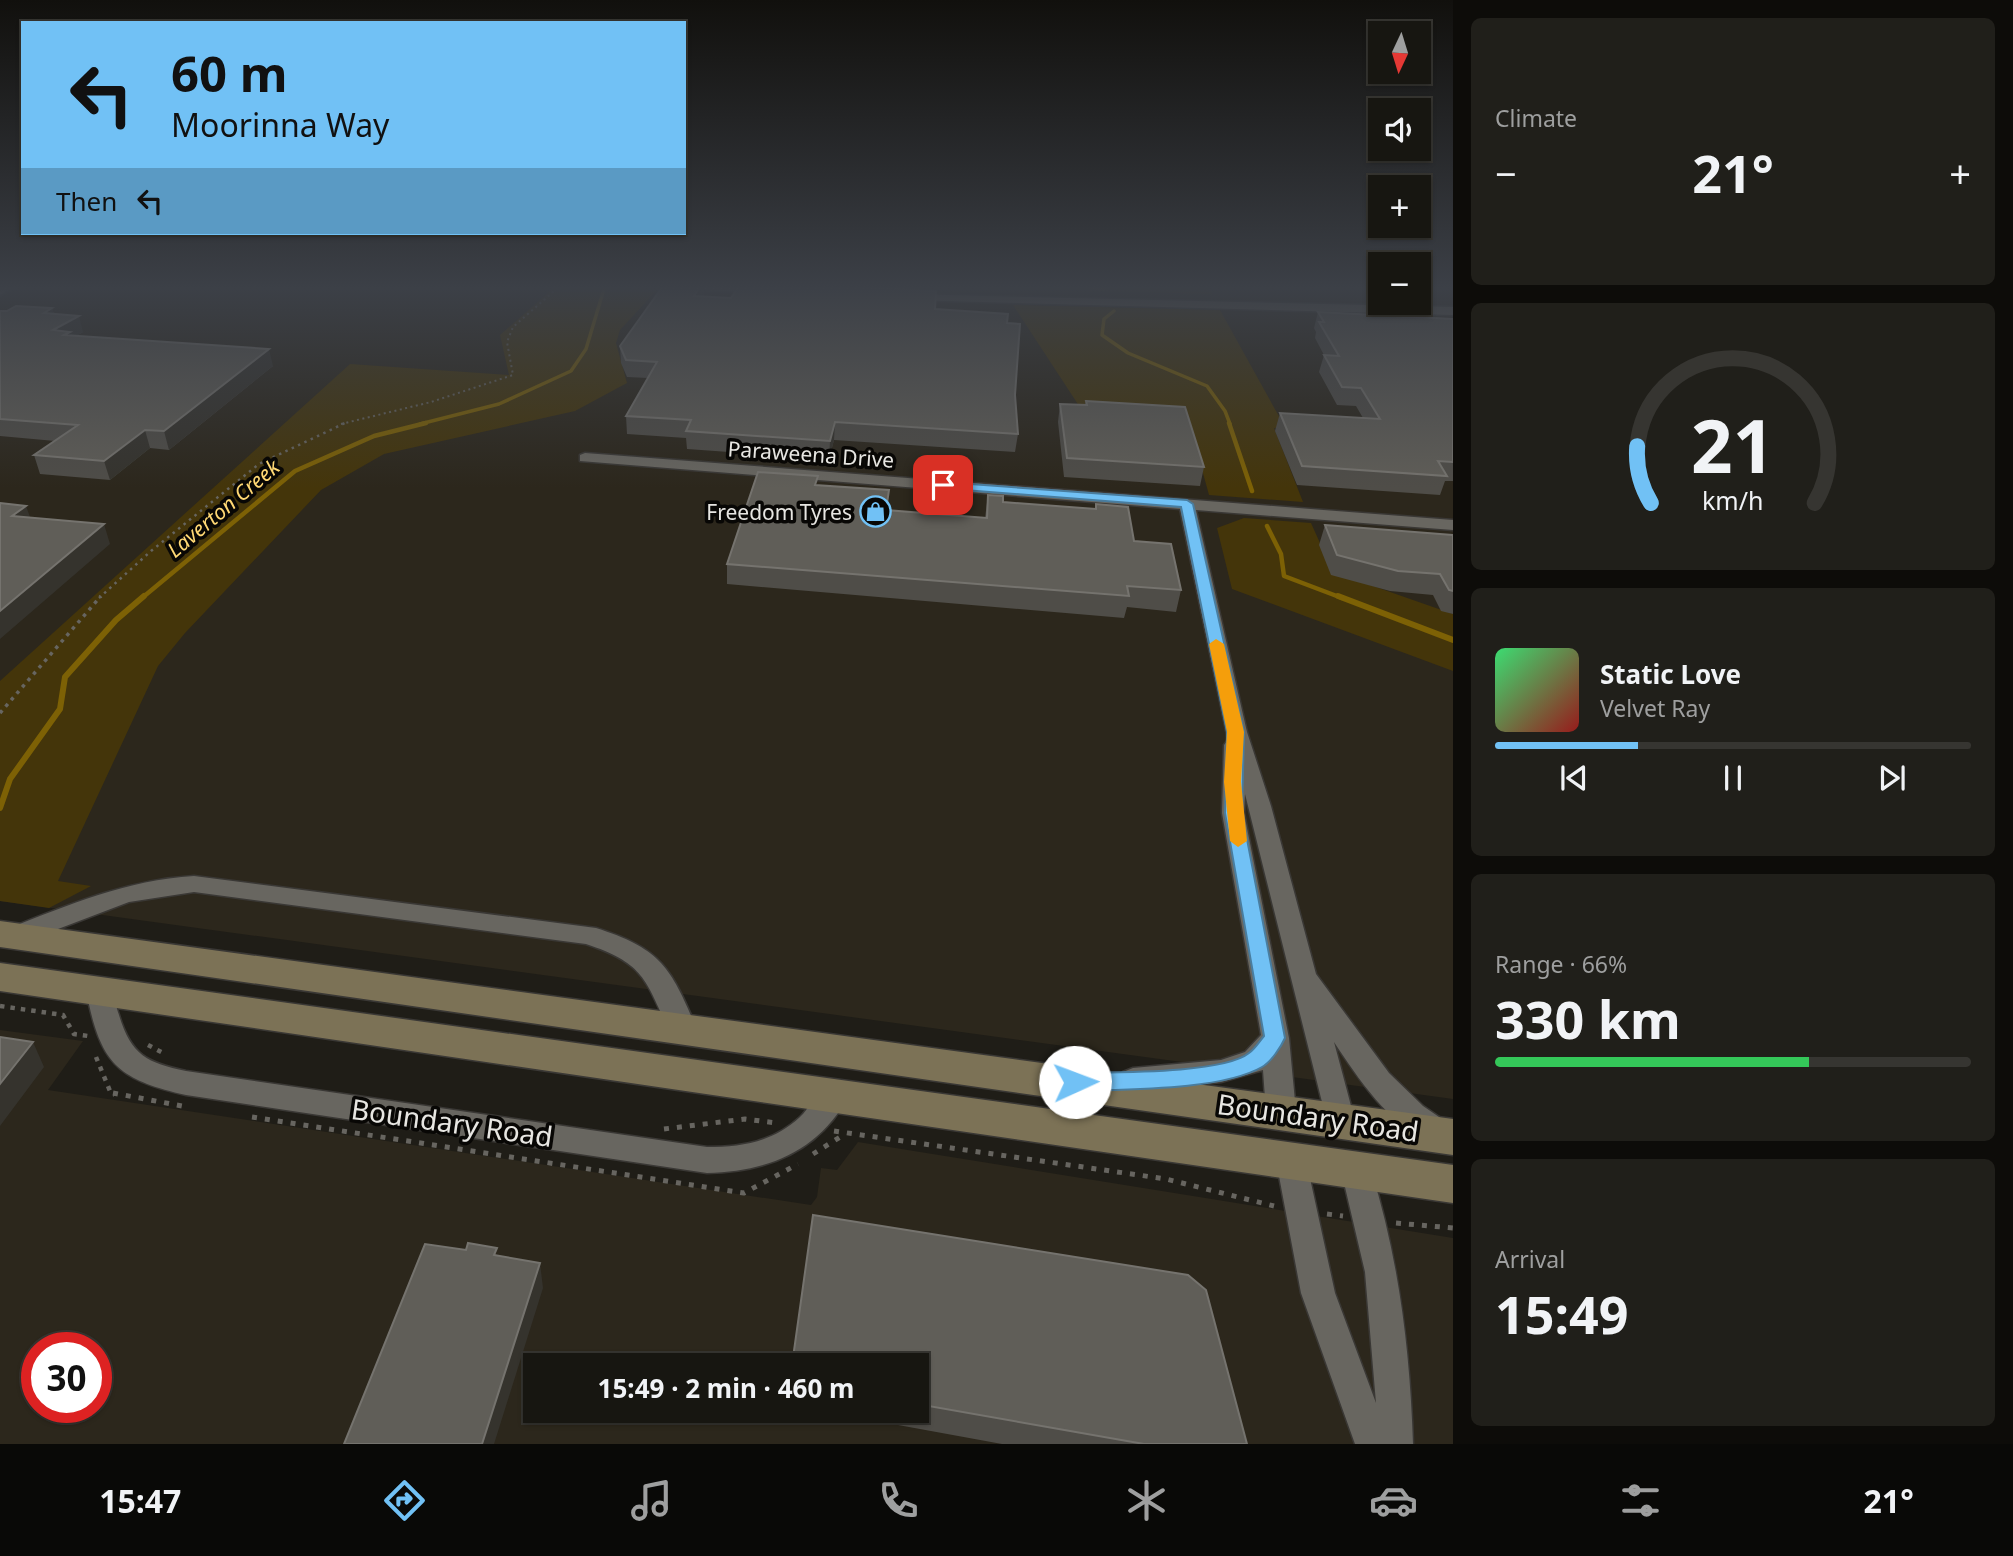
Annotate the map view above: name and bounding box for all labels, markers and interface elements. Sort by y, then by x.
north arrow [1368,21,1432,84]
map controls [1368,21,1431,315]
text: 60 m [171,40,288,106]
icon: left [56,49,147,140]
button: sound [1368,98,1431,161]
text: Climate [1495,102,1577,134]
text: Moorinna Way [171,103,389,146]
text: 21° [1692,137,1774,208]
text: − [1495,147,1517,199]
text: + [1949,147,1971,199]
button: + [1368,175,1431,238]
icon: left [131,182,169,220]
text: Then [56,183,117,219]
button: − [1368,252,1431,315]
text: 21 [1691,395,1775,494]
street label: Paraweena Drive [727,434,895,474]
water label: Laverton Creek [161,452,286,563]
pin [913,455,973,515]
icon: arrive [924,466,962,504]
text: km/h [1702,483,1764,517]
shop icon: Freedom Tyres [858,495,892,529]
place label: Freedom Tyres [706,498,852,526]
text: Static Love [1600,656,1741,692]
text: Velvet Ray [1600,692,1710,724]
icon: previous [1555,759,1593,797]
icon: pause [1714,759,1752,797]
icon: next [1873,759,1911,797]
text: Range · 66% [1495,948,1627,980]
text: 330 km [1495,983,1681,1054]
position arrow [1038,1045,1112,1119]
street label: Boundary Road [1215,1084,1421,1150]
street label: Boundary Road [349,1089,555,1155]
text: Arrival [1495,1243,1565,1275]
text: 15:49 [1495,1278,1629,1349]
speed limit sign: 30 [21,1332,112,1423]
text: 15:49 · 2 min · 460 m [598,1370,854,1406]
icon: directions [380,1476,429,1525]
icon: music [627,1476,676,1525]
icon: phone [874,1476,923,1525]
icon: climate [1122,1476,1171,1525]
icon: car [1369,1476,1418,1525]
icon: filters [1616,1476,1665,1525]
text: 15:47 [99,1479,181,1522]
text: 21° [1864,1479,1914,1522]

